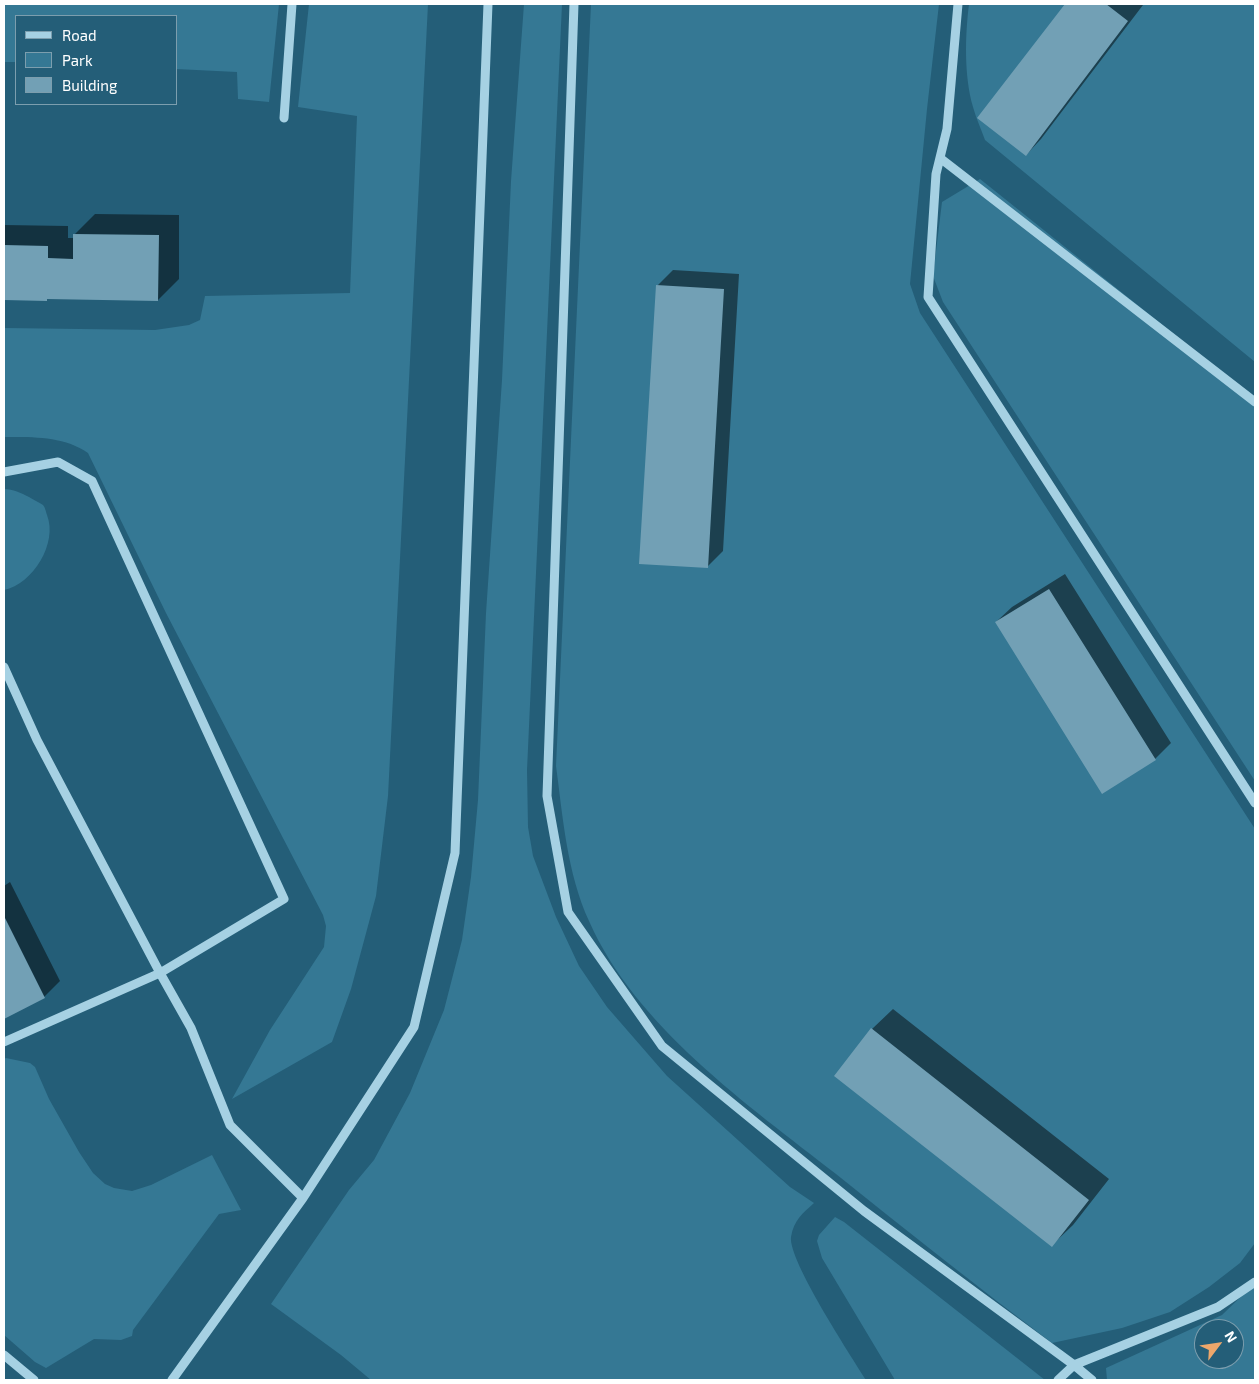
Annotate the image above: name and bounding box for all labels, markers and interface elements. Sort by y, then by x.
legend [15,15,178,105]
text: Road [62,26,97,44]
text: Park [62,51,93,69]
text: Building [62,76,117,94]
north arrow [1194,1319,1244,1369]
text: N [1222,1328,1241,1345]

